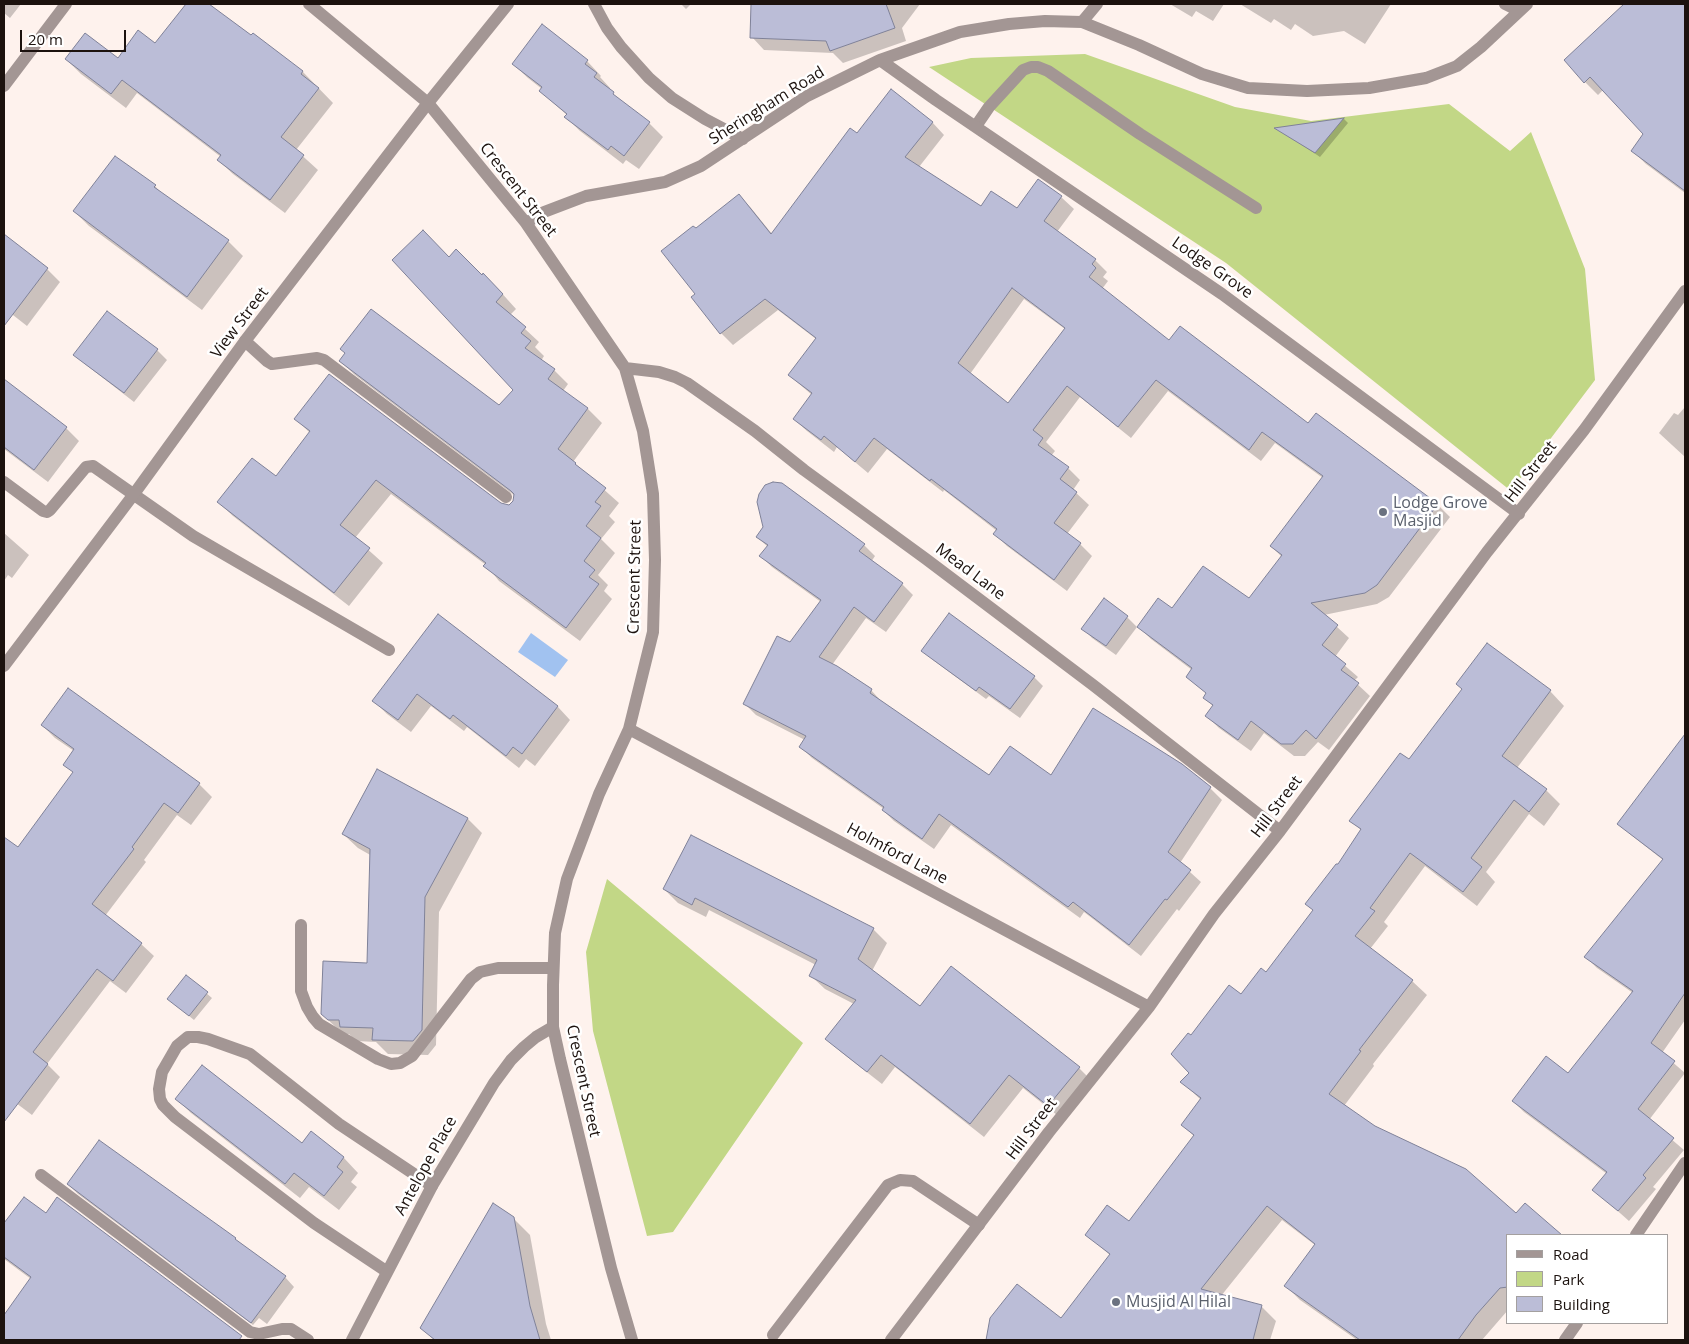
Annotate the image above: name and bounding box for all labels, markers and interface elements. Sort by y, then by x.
scale bar [22,20,129,52]
text: 20 m [28,29,63,49]
street label: Sheringham Road [706,63,828,149]
street label: Crescent Street [475,139,561,241]
street label: Lodge Grove [1168,233,1256,303]
street label: View Street [207,284,273,362]
street label: Hill Street [1501,437,1561,507]
place label: Lodge Grove Masjid [1393,493,1487,531]
marker: Lodge Grove Masjid [1377,506,1389,518]
street label: Crescent Street [624,520,646,634]
street label: Mead Lane [931,540,1009,604]
street label: Hill Street [1247,772,1307,842]
street label: Holmford Lane [843,819,951,889]
street label: Crescent Street [562,1023,604,1139]
street label: Hill Street [1002,1094,1062,1164]
street label: Antelope Place [391,1113,461,1219]
legend [1506,1234,1669,1324]
text: Road [1553,1244,1589,1264]
text: Park [1553,1269,1584,1289]
place label: Musjid Al Hilal [1126,1292,1231,1312]
text: Building [1553,1294,1610,1314]
marker: Musjid Al Hilal [1110,1296,1122,1308]

